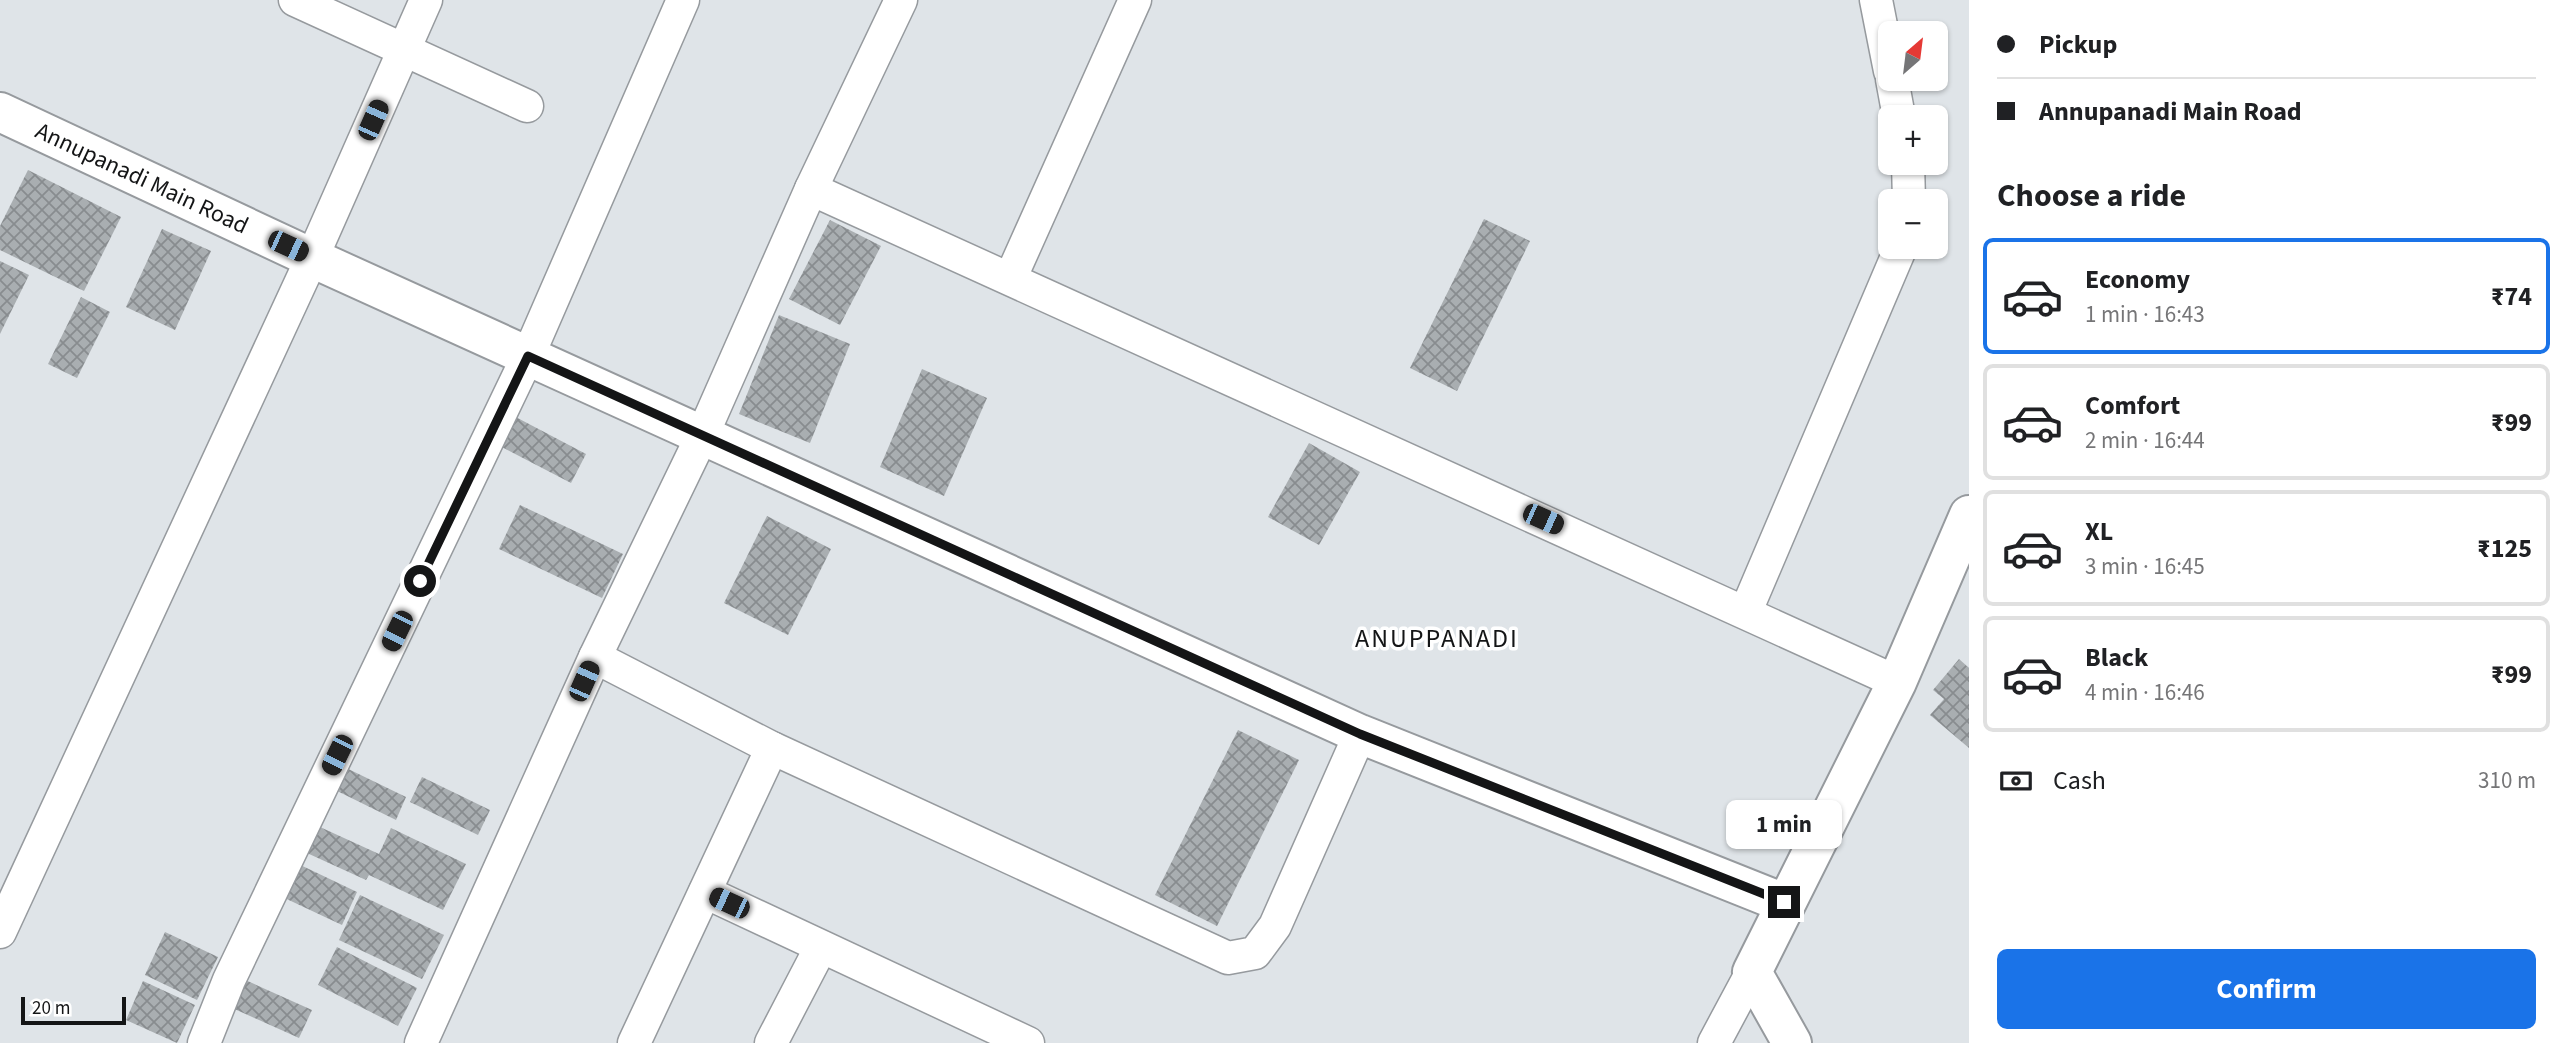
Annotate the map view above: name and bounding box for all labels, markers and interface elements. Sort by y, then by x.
north arrow [1878,21,1948,91]
map controls [1878,21,1948,259]
text: Pickup [2039,26,2117,63]
text: Annupanadi Main Road [2039,93,2302,130]
car [355,97,392,143]
button: + [1878,105,1948,175]
street label: Annupanadi Main Road [29,114,254,243]
text: Choose a ride [1997,173,2186,219]
button: − [1878,189,1948,259]
car [265,228,312,264]
text: Economy [2085,261,2190,298]
icon: car [2001,265,2064,328]
text: ₹74 [2491,278,2532,315]
text: 1 min · 16:43 [2085,298,2205,331]
text: Comfort [2085,387,2180,424]
icon: car [2001,391,2064,454]
text: ₹99 [2491,404,2532,441]
text: 2 min · 16:44 [2085,424,2205,457]
car [1520,501,1567,537]
text: XL [2085,513,2113,550]
icon: car [2001,517,2064,580]
text: ₹125 [2477,530,2532,567]
text: 3 min · 16:45 [2085,550,2205,583]
route start [404,565,436,597]
car [379,608,416,654]
district label: ANUPPANADI [1355,620,1519,657]
text: Black [2085,639,2148,676]
icon: car [2001,643,2064,706]
text: ₹99 [2491,656,2532,693]
car [566,658,603,704]
text: 4 min · 16:46 [2085,676,2205,709]
car [319,732,356,778]
icon: cash [1997,762,2035,800]
text: Cash [2053,762,2106,799]
text: 310 m [2478,764,2536,797]
callout: 1 min [1726,800,1842,850]
text: 1 min [1756,808,1812,841]
car [706,885,753,921]
route end [1768,886,1800,918]
button: Confirm [1997,949,2536,1029]
scale bar [21,994,126,1026]
text: 20 m [32,995,70,1022]

